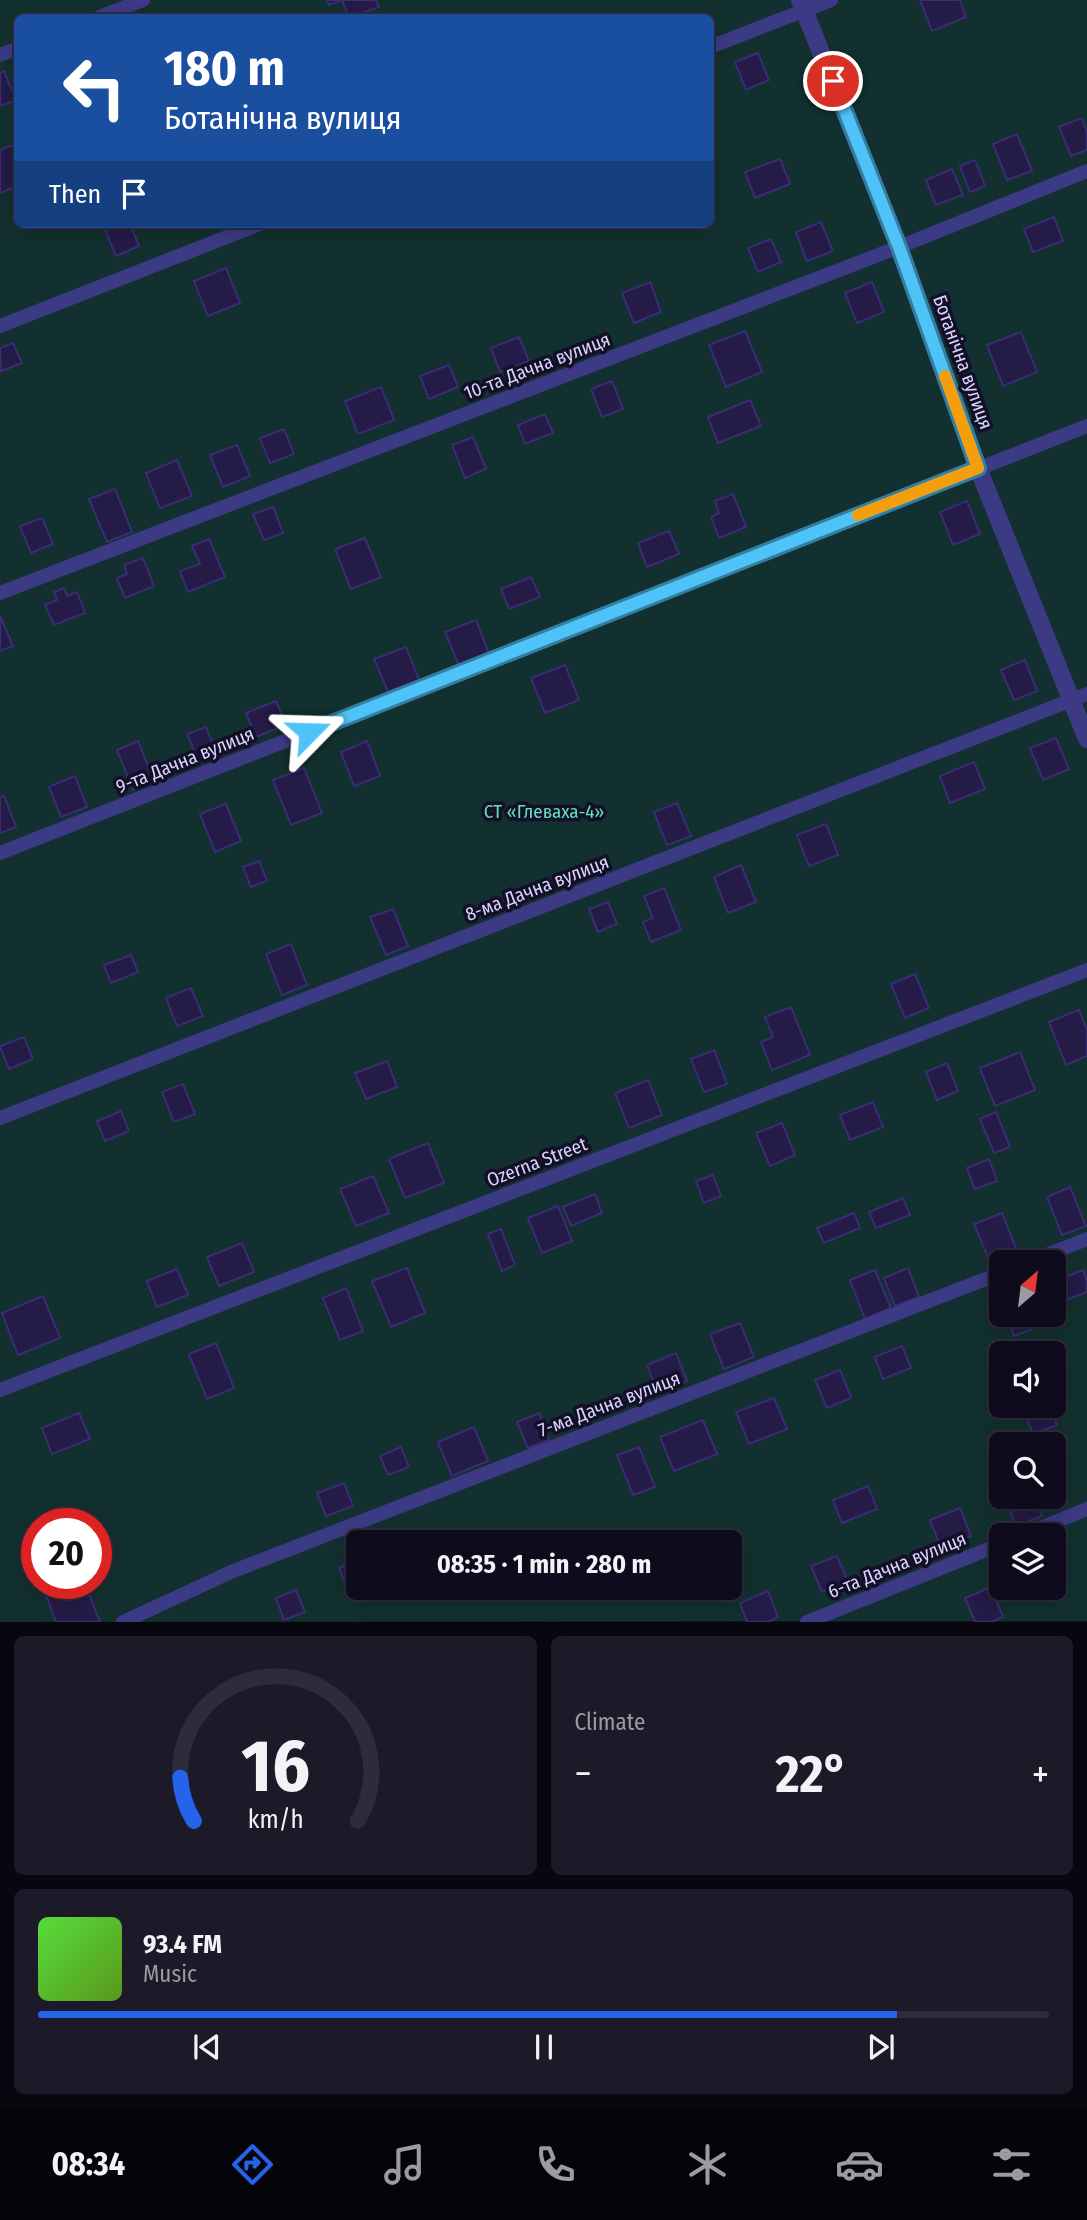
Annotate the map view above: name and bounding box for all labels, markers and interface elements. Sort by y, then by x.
text: 180 m [164,39,285,98]
icon: left [49,42,140,133]
pin [803,51,863,111]
icon: arrive [814,62,852,100]
text: Ботанічна вулиця [164,99,402,137]
icon: arrive [115,175,153,213]
text: Then [49,179,101,210]
street label: Ботанічна вулиця [928,292,998,432]
street label: 10-та Дачна вулиця [461,328,613,404]
position arrow [272,695,346,769]
street label: 9-та Дачна вулиця [113,722,257,798]
park label: СТ «Глеваха-4» [484,800,604,823]
street label: 8-ма Дачна вулиця [462,850,612,926]
street label: Ozerna Street [484,1132,591,1192]
north arrow [989,1250,1066,1326]
map controls [989,1250,1066,1600]
button: sound [989,1341,1066,1418]
street label: 7-ма Дачна вулиця [535,1366,683,1442]
button: search [989,1432,1066,1509]
speed limit sign: 20 [21,1508,112,1599]
button: layers [989,1523,1066,1600]
street label: 6-та Дачна вулиця [825,1527,969,1603]
text: 08:35 · 1 min · 280 m [437,1549,651,1580]
text: Climate [575,1708,645,1736]
text: 16 [241,1724,310,1811]
text: 22° [775,1743,848,1806]
text: − [575,1751,592,1797]
text: + [1032,1751,1049,1797]
text: km/h [247,1805,303,1835]
text: 93.4 FM [143,1929,222,1960]
text: Music [143,1960,197,1988]
icon: previous [188,2028,226,2066]
icon: pause [525,2028,563,2066]
icon: next [862,2028,900,2066]
icon: directions [228,2140,277,2189]
icon: music [380,2140,429,2189]
icon: phone [531,2140,580,2189]
icon: climate [683,2140,732,2189]
icon: car [835,2140,884,2189]
icon: filters [987,2140,1036,2189]
text: 08:34 [51,2145,125,2183]

